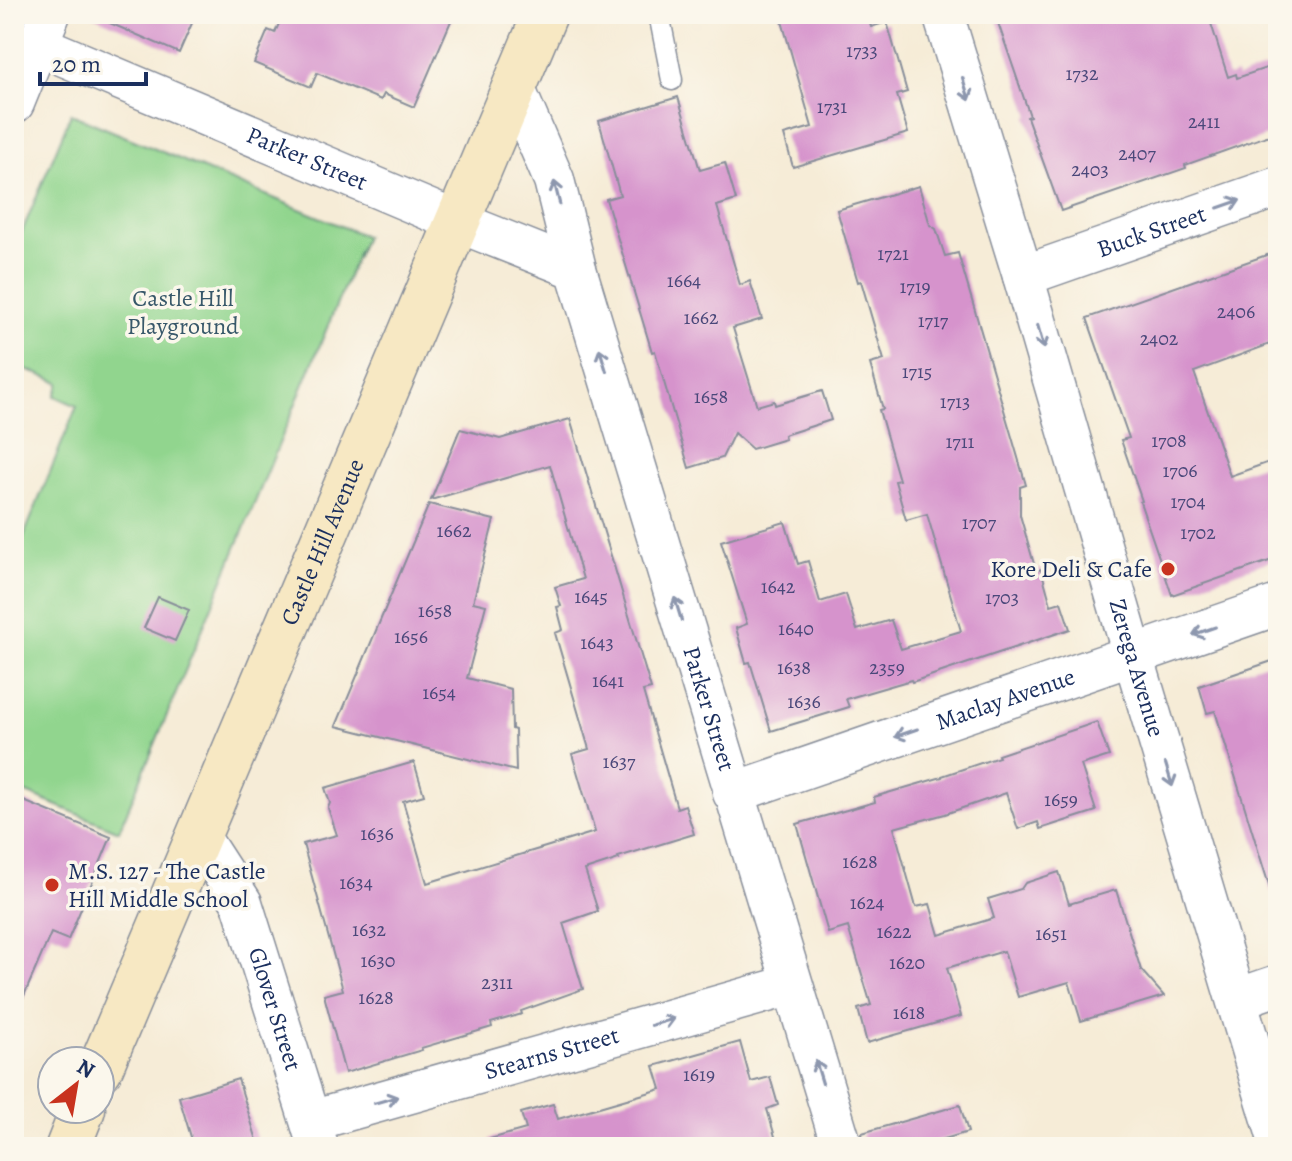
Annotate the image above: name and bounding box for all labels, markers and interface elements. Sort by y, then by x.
scale bar [40,36,146,86]
house number: 1733 [846,37,878,64]
text: 20 m [52,48,101,80]
house number: 1732 [1065,60,1099,87]
one-way arrow [959,75,974,101]
house number: 1731 [817,93,847,120]
house number: 2411 [1188,108,1220,135]
street label: Parker Street [242,119,373,198]
house number: 2407 [1118,140,1156,167]
house number: 2403 [1071,156,1109,183]
one-way arrow [549,181,564,206]
one-way arrow [1216,196,1241,211]
street label: Buck Street [1093,197,1210,265]
house number: 1721 [877,240,909,267]
house number: 1664 [667,267,701,294]
house number: 1719 [899,273,931,300]
park label: Castle Hill Playground [127,282,239,342]
house number: 2406 [1217,298,1255,325]
house number: 1662 [684,304,719,331]
house number: 1717 [918,307,949,334]
one-way arrow [1034,324,1049,350]
house number: 2402 [1140,325,1179,352]
one-way arrow [595,348,610,374]
house number: 1715 [902,358,932,385]
house number: 1658 [694,383,728,410]
house number: 1713 [940,388,970,415]
house number: 1708 [1151,427,1187,454]
house number: 1711 [946,428,975,455]
street label: Castle Hill Avenue [273,454,372,630]
house number: 1706 [1162,457,1198,484]
house number: 1704 [1171,488,1205,515]
house number: 1707 [962,509,997,536]
house number: 1662 [437,517,472,544]
house number: 1702 [1180,519,1216,546]
place label: Kore Deli & Cafe [990,553,1152,585]
marker: Kore Deli & Cafe [1159,560,1177,578]
house number: 1642 [761,573,796,600]
house number: 1645 [574,583,608,610]
house number: 1703 [985,584,1019,611]
street label: Zerega Avenue [1102,595,1173,741]
house number: 1658 [418,597,452,624]
one-way arrow [670,597,685,623]
house number: 1640 [778,615,814,642]
house number: 1656 [394,623,428,650]
one-way arrow [1192,624,1217,639]
house number: 1643 [580,629,614,656]
street label: Parker Street [675,642,743,775]
house number: 1638 [777,654,811,681]
house number: 2359 [869,654,905,681]
street label: Maclay Avenue [931,660,1079,738]
house number: 1641 [592,667,624,694]
house number: 1654 [422,679,456,706]
house number: 1636 [787,688,821,715]
one-way arrow [893,727,918,742]
house number: 1637 [603,748,636,775]
one-way arrow [1163,762,1177,787]
house number: 1659 [1044,786,1078,813]
house number: 1636 [360,820,394,847]
house number: 1628 [842,848,878,875]
place label: M.S. 127 - The Castle Hill Middle School [68,855,266,915]
house number: 1634 [339,869,373,896]
marker: M.S. 127 - The Castle Hill Middle School [43,876,61,894]
house number: 1624 [850,889,884,916]
house number: 1632 [352,916,386,943]
house number: 1622 [876,918,912,945]
house number: 1651 [1035,920,1067,947]
street label: Glover Street [241,943,309,1075]
house number: 1630 [360,947,396,974]
house number: 1620 [889,949,925,976]
house number: 2311 [481,969,513,996]
house number: 1628 [358,984,394,1011]
house number: 1618 [893,999,925,1026]
one-way arrow [650,1013,676,1028]
street label: Stearns Street [481,1019,623,1087]
north arrow [36,1045,116,1125]
text: N [71,1052,100,1086]
one-way arrow [811,1060,826,1086]
house number: 1619 [683,1061,715,1088]
one-way arrow [373,1092,399,1107]

